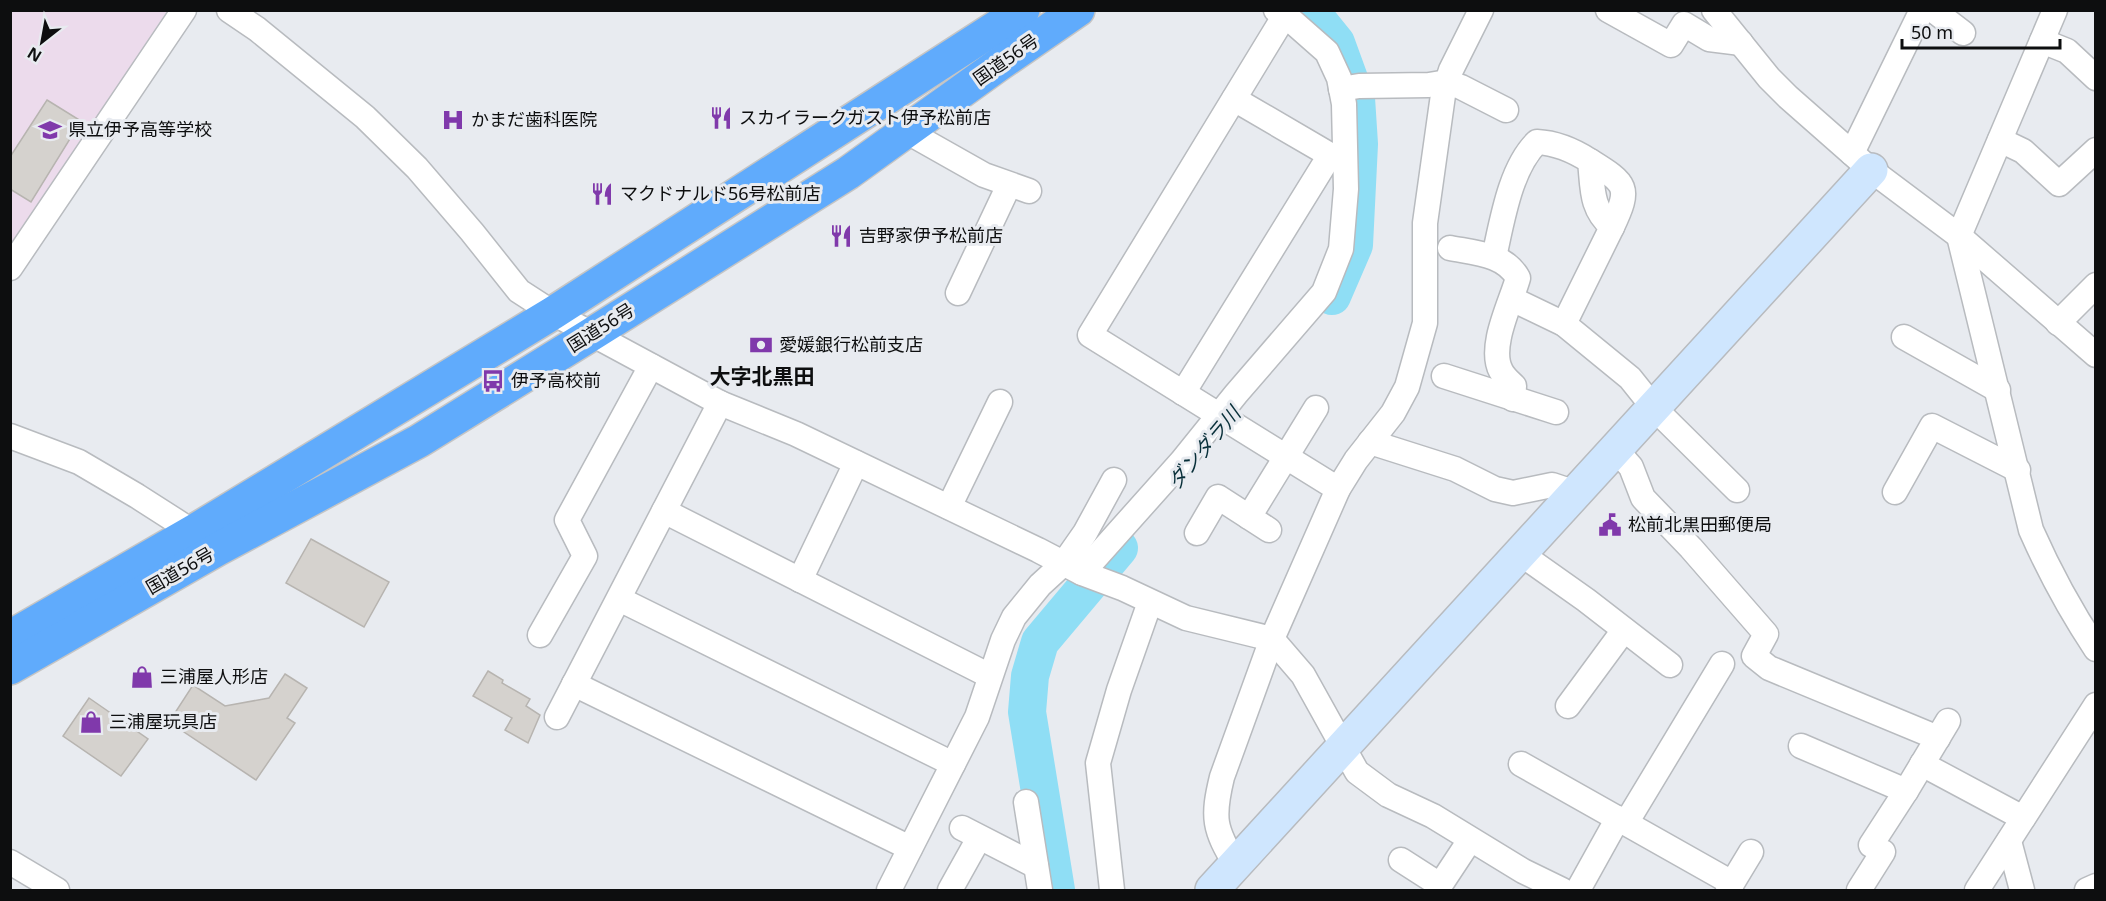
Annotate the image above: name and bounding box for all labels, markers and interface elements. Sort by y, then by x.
north arrow [12,12,72,72]
scale bar [1902,12,2060,50]
text: 50 m [1911,20,1953,44]
street label: 国道56号 [968,28,1043,90]
text: N [23,42,46,68]
restaurant icon: スカイラークガスト伊予松前店 [708,105,734,131]
place label: スカイラークガスト伊予松前店 [739,105,991,129]
hospital icon: かまだ歯科医院 [440,107,466,133]
place label: かまだ歯科医院 [471,107,597,131]
school or university icon: 県立伊予高等学校 [37,117,63,143]
place label: 県立伊予高等学校 [68,117,212,141]
restaurant icon: マクドナルド56号松前店 [589,181,615,207]
place label: マクドナルド56号松前店 [620,181,821,205]
restaurant icon: 吉野家伊予松前店 [828,223,854,249]
place label: 吉野家伊予松前店 [859,223,1003,247]
street label: 国道56号 [562,297,638,357]
bank icon: 愛媛銀行松前支店 [748,332,774,358]
place label: 愛媛銀行松前支店 [779,332,923,356]
district label: 大字北黒田 [710,362,815,390]
bus stop icon: 伊予高校前 [480,368,506,394]
place label: 伊予高校前 [511,368,601,392]
water label: ダンダラ川 [1161,399,1247,495]
public building icon: 松前北黒田郵便局 [1597,512,1623,538]
place label: 松前北黒田郵便局 [1628,512,1772,536]
street label: 国道56号 [141,541,218,599]
shop icon: 三浦屋人形店 [129,664,155,690]
place label: 三浦屋人形店 [160,664,268,688]
shop icon: 三浦屋玩具店 [78,709,104,735]
place label: 三浦屋玩具店 [109,709,217,733]

